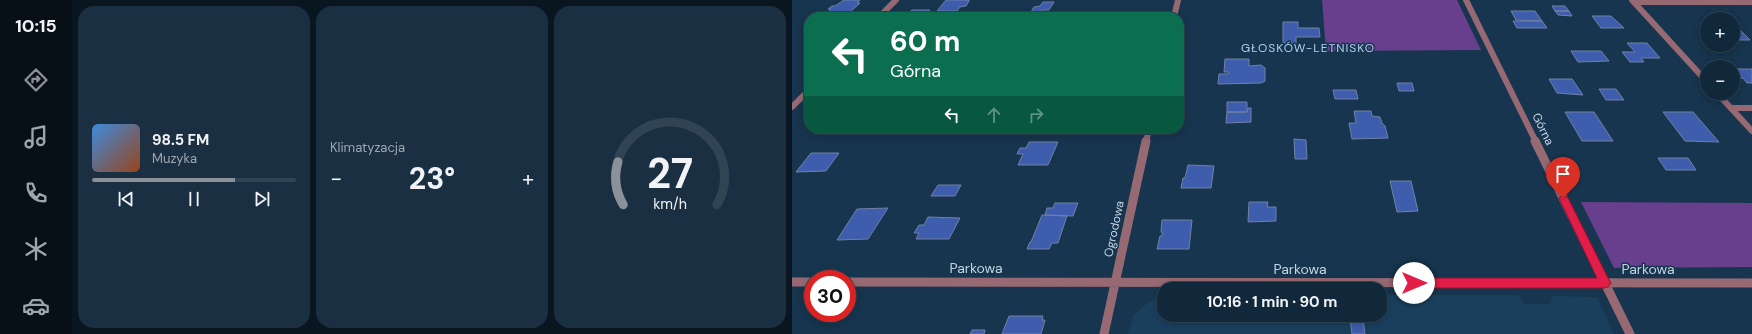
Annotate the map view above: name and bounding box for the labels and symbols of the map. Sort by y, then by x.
district label: GŁOSKÓW-LETNISKO [1241,40,1375,56]
street label: Górna [1528,110,1558,148]
pin [1546,157,1580,198]
street label: Ogrodowa [1100,199,1128,259]
street label: Parkowa [949,259,1003,277]
street label: Parkowa [1273,260,1327,278]
street label: Parkowa [1621,260,1675,278]
position arrow [1393,262,1435,304]
speed limit sign: 30 [804,270,856,322]

